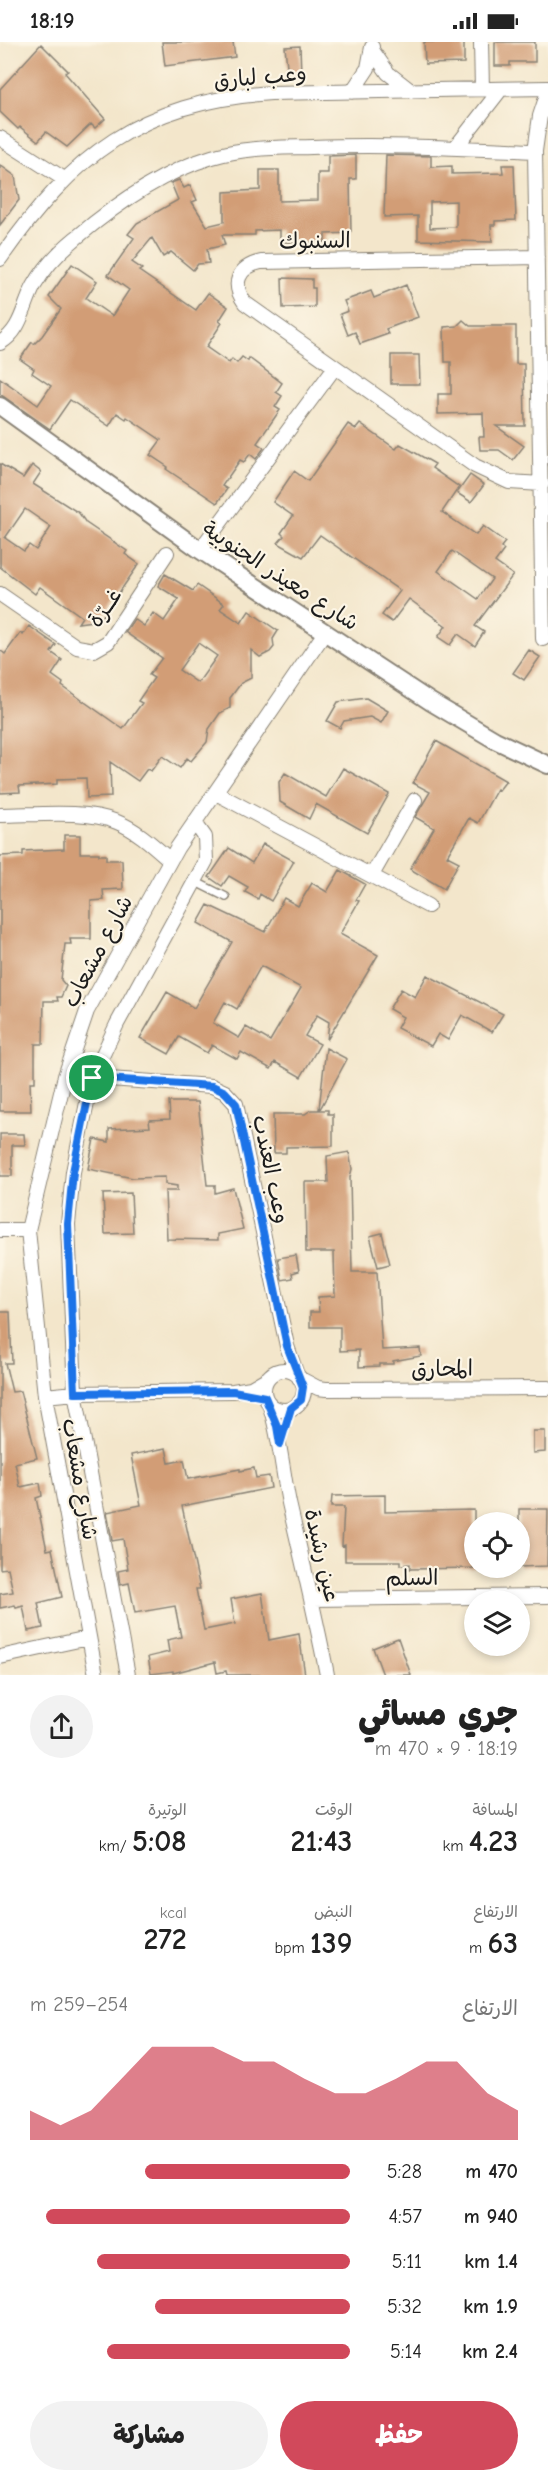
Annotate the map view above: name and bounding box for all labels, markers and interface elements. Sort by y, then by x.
text: 18:19 [30,8,75,34]
street label: وعب لبارق [213,60,308,94]
street label: السنبوك [279,227,351,256]
street label: شارع معيذر الجنوبية [196,516,363,638]
street label: غــرّة [82,583,127,632]
street label: شارع مشعاب [58,891,140,1013]
pin [66,1052,117,1103]
icon: arrive [75,1061,108,1094]
street label: وعب العندب [247,1113,295,1226]
street label: المحارق [411,1355,473,1383]
street label: شارع مشعاب [55,1416,103,1542]
street label: عين رشيدة [299,1506,345,1604]
map controls [464,1512,530,1656]
button: locate [464,1512,530,1578]
street label: السلم [385,1565,439,1594]
button: layers [464,1590,530,1656]
button: share [30,1695,93,1758]
text: جري مسائي [358,1695,518,1733]
text: 18:19 · 9 × 470 m [375,1737,518,1760]
text: الوتيرة [148,1801,187,1819]
text: الوقت [315,1801,352,1819]
text: المسافة [472,1801,518,1819]
text: 5:08 [132,1824,187,1859]
text: 21:43 [291,1824,352,1859]
text: 4.23 [469,1824,518,1859]
text: /km [99,1837,132,1855]
text: km [442,1837,469,1855]
text: النبض [314,1903,352,1921]
text: الارتفاع [473,1903,518,1921]
text: kcal [160,1904,187,1922]
text: 272 [144,1922,187,1957]
text: 139 [310,1926,352,1961]
text: 63 [488,1926,518,1961]
text: bpm [274,1939,310,1957]
text: m [469,1939,488,1957]
text: 254–259 m [30,1993,128,2016]
text: الارتفاع [462,1997,518,2020]
text: 5:28 [387,2160,422,2183]
text: 470 m [465,2160,518,2183]
text: 4:57 [388,2205,422,2228]
text: 940 m [464,2205,518,2228]
text: 5:11 [392,2250,422,2273]
text: 1.4 km [464,2250,518,2273]
text: 5:32 [387,2295,422,2318]
text: 1.9 km [463,2295,518,2318]
text: 5:14 [390,2340,422,2363]
text: 2.4 km [462,2340,518,2363]
button: مشاركة [30,2401,268,2470]
button: حفظ [280,2401,518,2470]

